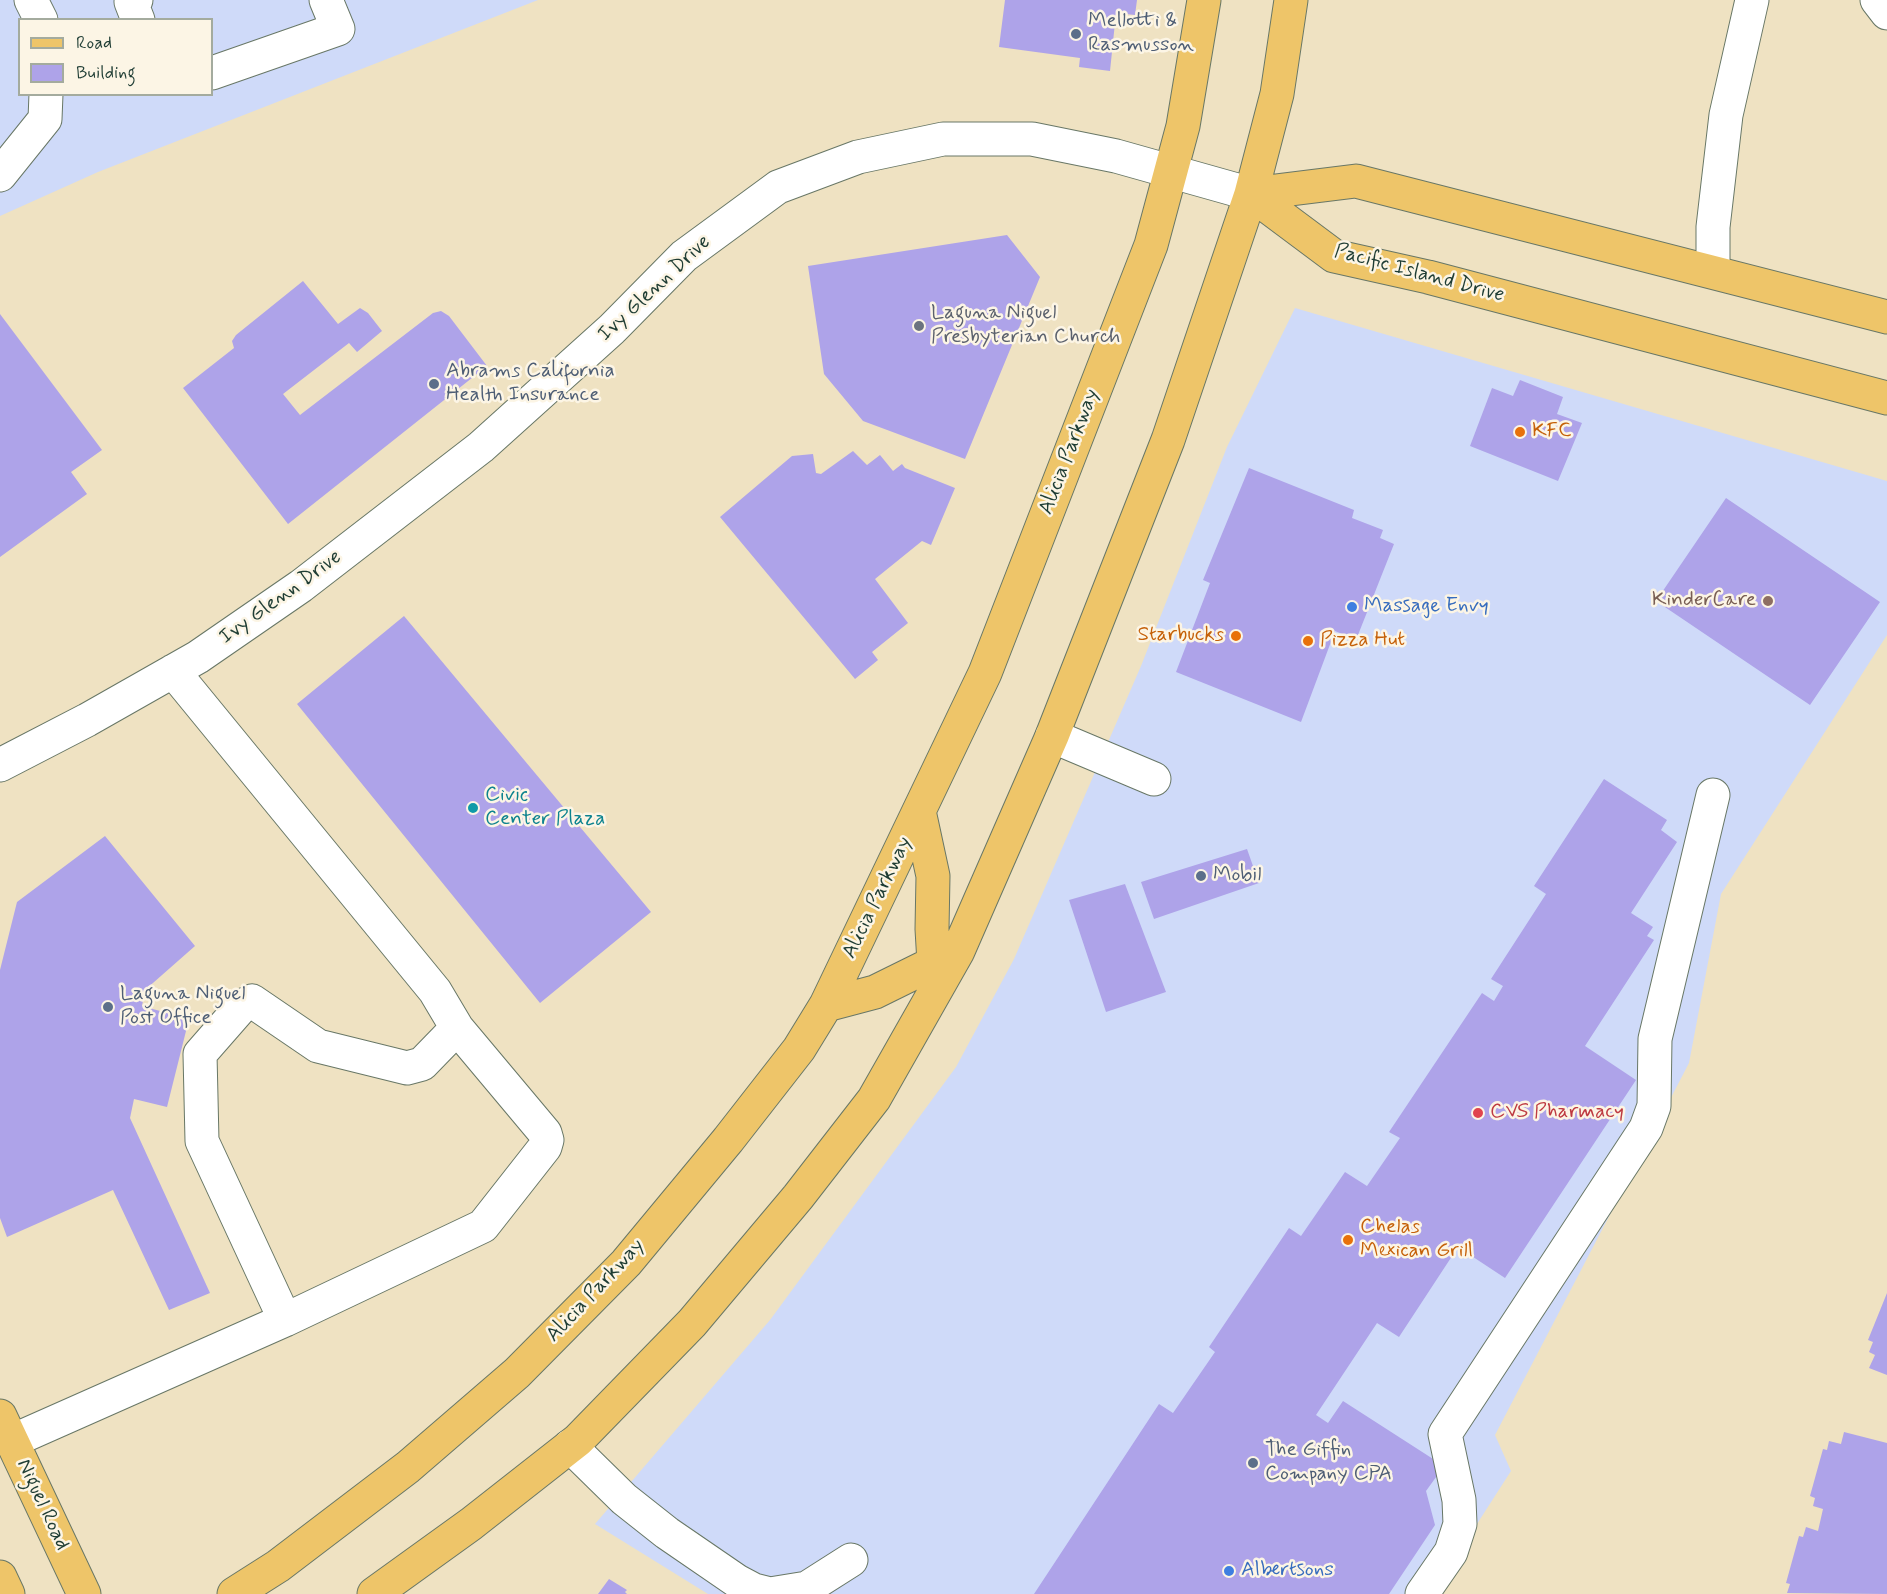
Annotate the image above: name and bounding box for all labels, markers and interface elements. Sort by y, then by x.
place label: Mellotti & Rasmusson [1088,9,1194,59]
legend [18,18,213,96]
marker: Mellotti & Rasmusson [1069,27,1083,41]
text: Road [76,31,112,55]
text: Building [76,61,136,85]
street label: Ivy Glenn Drive [593,230,717,348]
street label: Pacific Island Drive [1331,239,1507,309]
place label: Laguna Niguel Presbyterian Church [931,301,1120,351]
marker: Laguna Niguel Presbyterian Church [912,319,926,333]
place label: Abrams California Health Insurance [446,359,615,409]
marker: Abrams California Health Insurance [427,377,441,391]
street label: Alicia Parkway [1034,386,1106,518]
place label: KFC [1532,419,1572,445]
marker: KFC [1513,425,1527,439]
street label: Ivy Glenn Drive [215,545,347,651]
place label: KinderCare [1652,588,1756,614]
place label: Massage Envy [1364,594,1489,620]
marker: KinderCare [1761,594,1775,608]
marker: Massage Envy [1345,600,1359,614]
place label: Starbucks [1137,623,1224,649]
place label: Pizza Hut [1320,628,1405,654]
marker: Starbucks [1229,629,1243,643]
marker: Pizza Hut [1301,634,1315,648]
place label: Civic Center Plaza [485,783,605,833]
marker: Civic Center Plaza [466,801,480,815]
street label: Alicia Parkway [838,833,918,963]
place label: Mobil [1213,863,1261,889]
marker: Mobil [1194,869,1208,883]
place label: Laguna Niguel Post Office [120,982,245,1032]
marker: Laguna Niguel Post Office [101,1000,115,1014]
place label: CVS Pharmacy [1490,1100,1624,1126]
marker: CVS Pharmacy [1471,1106,1485,1120]
place label: Chelas Mexican Grill [1360,1215,1473,1265]
marker: Chelas Mexican Grill [1341,1233,1355,1247]
street label: Alicia Parkway [542,1234,650,1348]
place label: The Giffin Company CPA [1265,1438,1392,1488]
street label: Niguel Road [10,1455,74,1555]
marker: The Giffin Company CPA [1246,1456,1260,1470]
place label: Albertsons [1241,1558,1334,1584]
marker: Albertsons [1222,1564,1236,1578]

